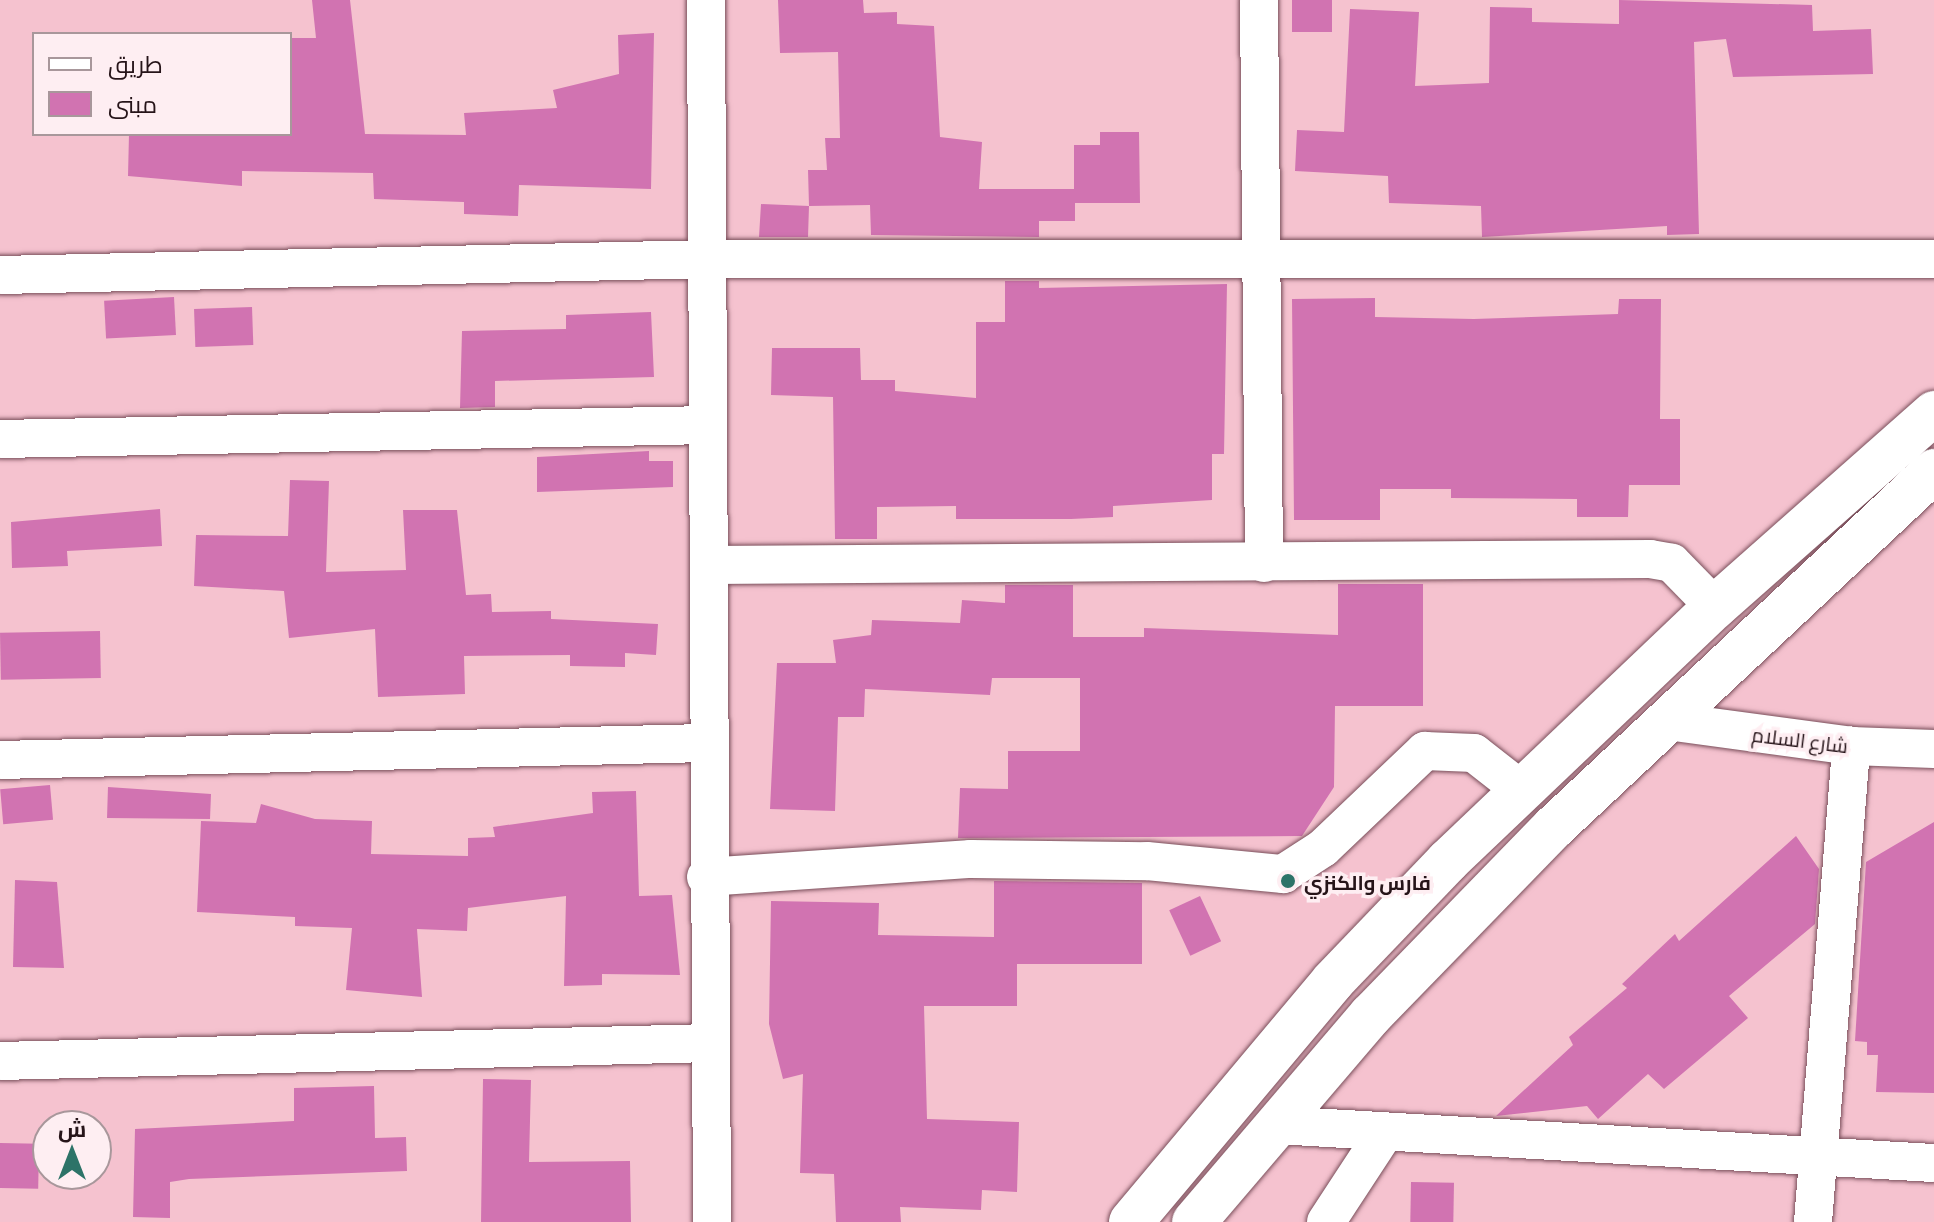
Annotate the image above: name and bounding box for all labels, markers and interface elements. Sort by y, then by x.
legend [32,32,292,136]
text: طريق [108,45,163,80]
text: مبنى [108,85,157,120]
street label: شارع السلام [1751,721,1849,757]
place label: فارس والكنزي [1304,869,1431,893]
marker: فارس والكنزي [1279,872,1297,890]
north arrow [32,1110,112,1190]
text: ش [58,1111,86,1144]

